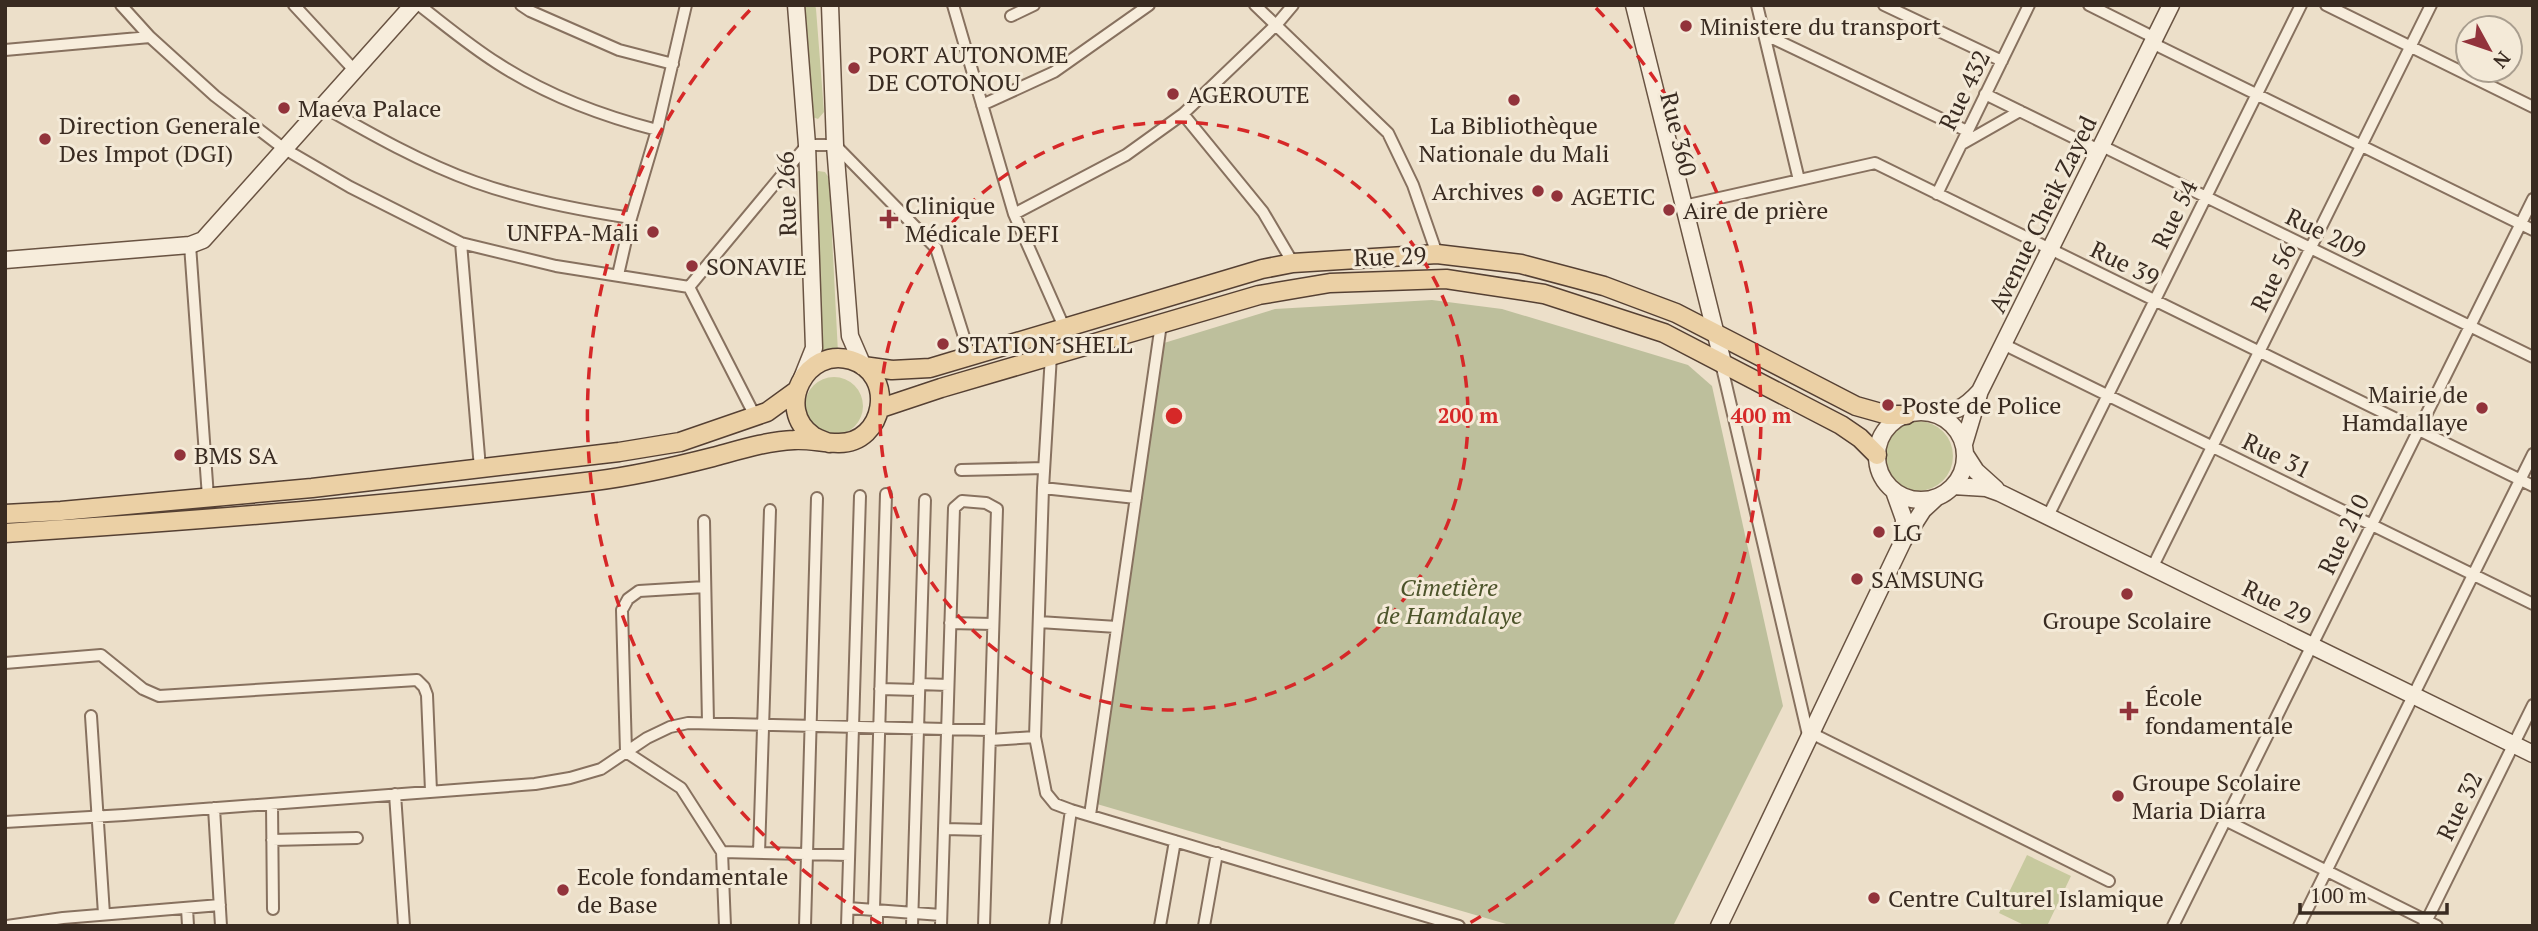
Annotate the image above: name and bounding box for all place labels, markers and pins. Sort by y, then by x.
place label: Ministere du transport [1700,10,1941,42]
marker: Ministere du transport [1678,18,1694,34]
place label: PORT AUTONOME DE COTONOU [868,38,1069,98]
marker: PORT AUTONOME DE COTONOU [846,60,862,76]
place label: AGEROUTE [1187,78,1310,110]
marker: AGEROUTE [1165,86,1181,102]
place label: Maeva Palace [298,92,441,124]
marker: La Bibliothèque Nationale du Mali [1506,92,1522,108]
marker: Maeva Palace [276,100,292,116]
place label: Direction Generale Des Impot (DGI) [59,109,261,169]
place label: La Bibliothèque Nationale du Mali [1419,109,1609,169]
marker: Direction Generale Des Impot (DGI) [37,131,53,147]
place label: Archives [1432,175,1524,207]
place label: AGETIC [1571,180,1655,212]
marker: Archives [1530,183,1546,199]
marker: AGETIC [1549,188,1565,204]
place label: Clinique Médicale DEFI [905,189,1059,249]
place label: Aire de prière [1683,194,1828,226]
marker: Aire de prière [1661,202,1677,218]
marker: Clinique Médicale DEFI [879,209,899,229]
place label: UNFPA-Mali [507,216,639,248]
marker: UNFPA-Mali [645,224,661,240]
place label: SONAVIE [706,250,807,282]
marker: SONAVIE [684,258,700,274]
place label: STATION SHELL [957,328,1132,360]
marker: STATION SHELL [935,336,951,352]
place label: Mairie de Hamdallaye [2342,378,2468,438]
place label: Poste de Police [1902,389,2061,421]
marker: Poste de Police [1880,397,1896,413]
marker: Mairie de Hamdallaye [2474,400,2490,416]
centre of rings [1162,404,1186,428]
place label: BMS SA [194,439,278,471]
marker: BMS SA [172,447,188,463]
place label: LG [1893,516,1923,548]
marker: LG [1871,524,1887,540]
place label: SAMSUNG [1871,563,1985,595]
marker: SAMSUNG [1849,571,1865,587]
marker: Groupe Scolaire [2119,586,2135,602]
place label: Groupe Scolaire [2042,604,2212,636]
place label: École fondamentale [2145,681,2293,741]
marker: École fondamentale [2119,701,2139,721]
place label: Groupe Scolaire Maria Diarra [2132,766,2301,826]
marker: Groupe Scolaire Maria Diarra [2110,788,2126,804]
place label: Ecole fondamentale de Base [577,860,788,920]
marker: Ecole fondamentale de Base [555,882,571,898]
place label: Centre Culturel Islamique [1888,882,2164,914]
marker: Centre Culturel Islamique [1866,890,1882,906]

